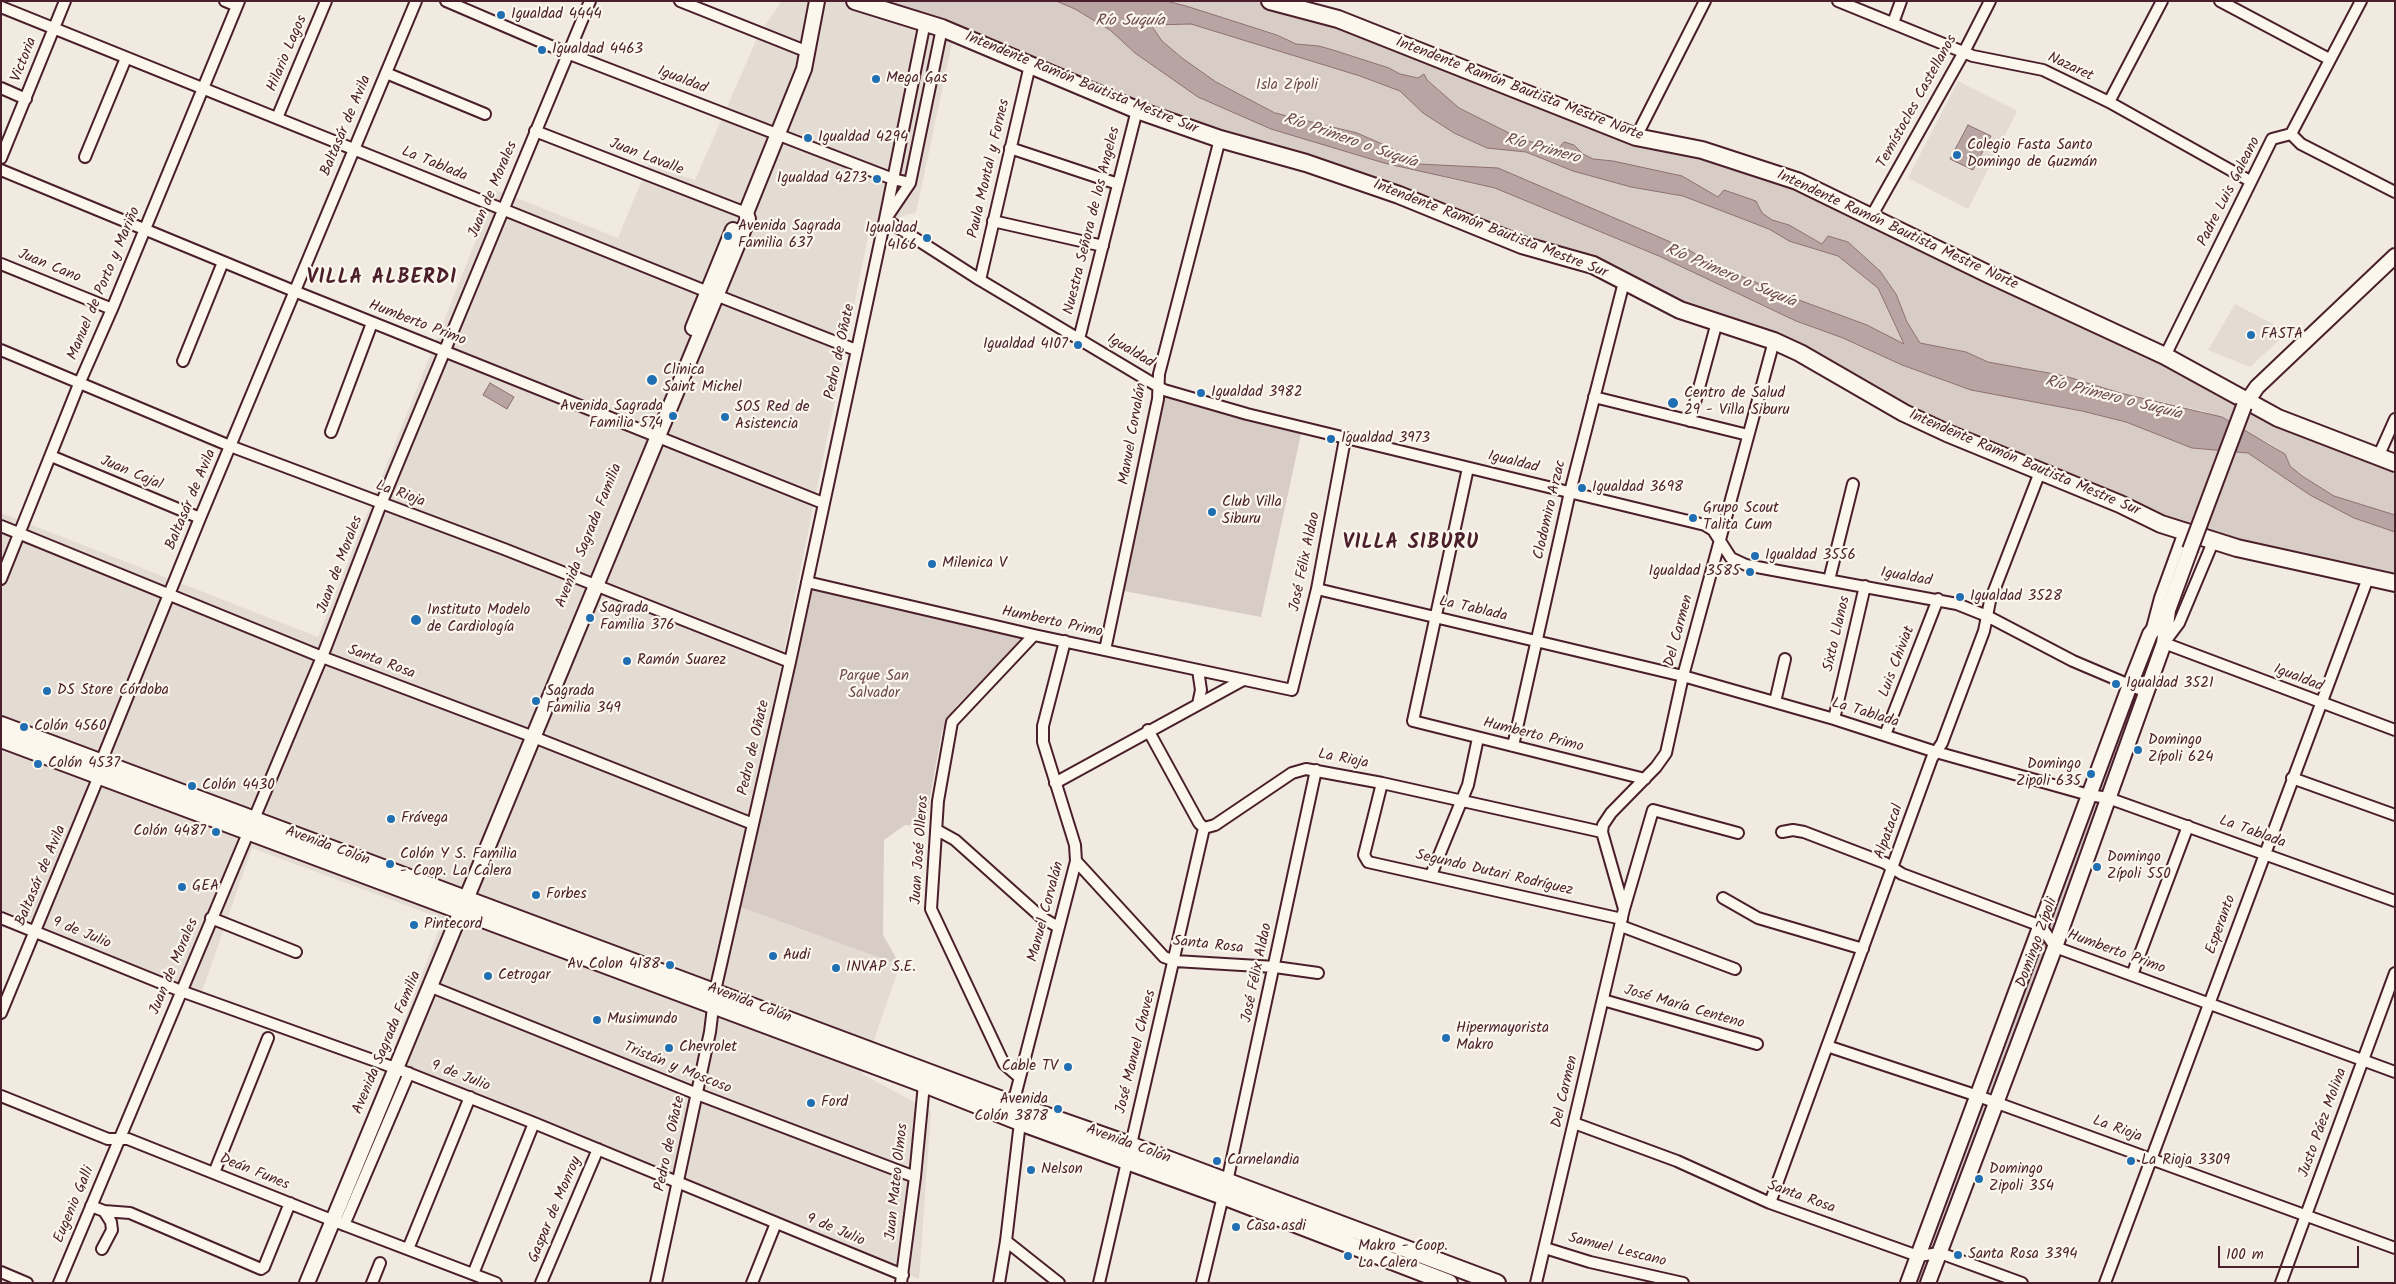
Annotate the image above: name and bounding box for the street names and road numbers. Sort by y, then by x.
street label: Hilario Lagos [264,13,312,95]
street label: Intendente Ramón Bautista Mestre Sur [962,29,1200,139]
street label: Temístocles Castellanos [1874,32,1962,172]
street label: Intendente Ramón Bautista Mestre Norte [1393,34,1645,146]
street label: Victoria [8,35,42,85]
street label: Nazaret [2044,50,2096,86]
street label: Igualdad [655,63,709,99]
street label: Baltasár de Avila [318,73,376,179]
street label: Paula Montal y Fornes [965,98,1015,240]
street label: Nuestra Señora de los Angeles [1061,125,1125,317]
street label: Padre Luis Galeano [2195,134,2265,250]
street label: Juan Lavalle [606,136,686,180]
street label: Juan de Morales [466,139,522,241]
street label: La Tablada [398,144,470,186]
street label: Intendente Ramón Bautista Mestre Norte [1774,167,2020,295]
street label: Intendente Ramón Bautista Mestre Sur [1370,177,1610,283]
street label: Manuel de Porto y Mariño [65,205,145,363]
street label: Juan Cano [15,246,83,288]
street label: Humberto Primo [366,297,468,351]
street label: Pedro de Oñate [822,303,860,401]
street label: Igualdad [1103,331,1157,373]
street label: Manuel Corvalán [1116,382,1152,486]
street label: Intendente Ramón Bautista Mestre Sur [1906,407,2142,521]
street label: Baltasár de Avila [163,447,221,553]
street label: Igualdad [1486,448,1540,478]
street label: Juan Cajal [97,453,165,495]
street label: Clodomiro Arzac [1531,459,1571,561]
street label: Avenida Sagrada Familia [553,461,627,611]
street label: La Rioja [373,478,427,512]
street label: José Félix Aldao [1287,511,1325,613]
street label: Juan de Morales [314,514,368,616]
street label: Igualdad [1879,565,1933,591]
street label: La Tablada [1437,593,1509,627]
street label: Del Carmen [1662,593,1698,669]
street label: Sixto Llanos [1821,595,1855,673]
street label: Humberto Primo [1000,604,1104,642]
street label: Luis Chiviat [1876,624,1920,700]
street label: Santa Rosa [345,642,417,684]
street label: Igualdad [2271,661,2325,697]
street label: La Tablada [1829,695,1901,733]
street label: Pedro de Oñate [735,699,775,797]
street label: Humberto Primo [1481,715,1585,757]
street label: La Rioja [1316,746,1370,774]
street label: Juan José Olleros [908,795,934,905]
street label: Alpatacal [1872,802,1908,862]
street label: La Tablada [2216,813,2288,853]
street label: Baltasár de Avila [13,823,71,929]
street label: Avenida Colón [282,823,372,871]
street label: Segundo Dutari Rodríguez [1414,847,1574,901]
street label: Manuel Corvalán [1025,860,1069,964]
street label: Esperanto [2203,893,2241,957]
street label: Domingo Zípoli [2013,896,2063,990]
street label: 9 de Julio [49,914,113,954]
street label: Juan de Morales [147,916,203,1018]
street label: José Félix Aldao [1239,922,1277,1024]
street label: Humberto Primo [2065,927,2167,979]
street label: Santa Rosa [1172,933,1244,959]
street label: Avenida Sagrada Familia [350,969,426,1117]
street label: Avenida Colón [704,980,794,1028]
street label: José María Centeno [1622,982,1746,1034]
street label: José Manuel Chaves [1113,988,1161,1116]
street label: Tristán y Moscoso [621,1039,733,1099]
street label: Del Carmen [1549,1054,1583,1130]
street label: 9 de Julio [428,1058,492,1096]
street label: Justo Páez Molina [2296,1066,2352,1180]
street label: Pedro de Oñate [652,1095,690,1193]
street label: La Rioja [2090,1113,2144,1147]
street label: Avenida Colón [1083,1121,1173,1169]
street label: Juan Mateo Olmos [883,1123,913,1241]
street label: Deán Funes [216,1151,292,1195]
street label: Gaspar de Monroy [526,1154,586,1266]
street label: Eugenio Galli [51,1164,99,1246]
street label: Santa Rosa [1765,1177,1837,1219]
street label: 9 de Julio [803,1211,867,1251]
street label: Samuel Lescano [1566,1230,1668,1272]

